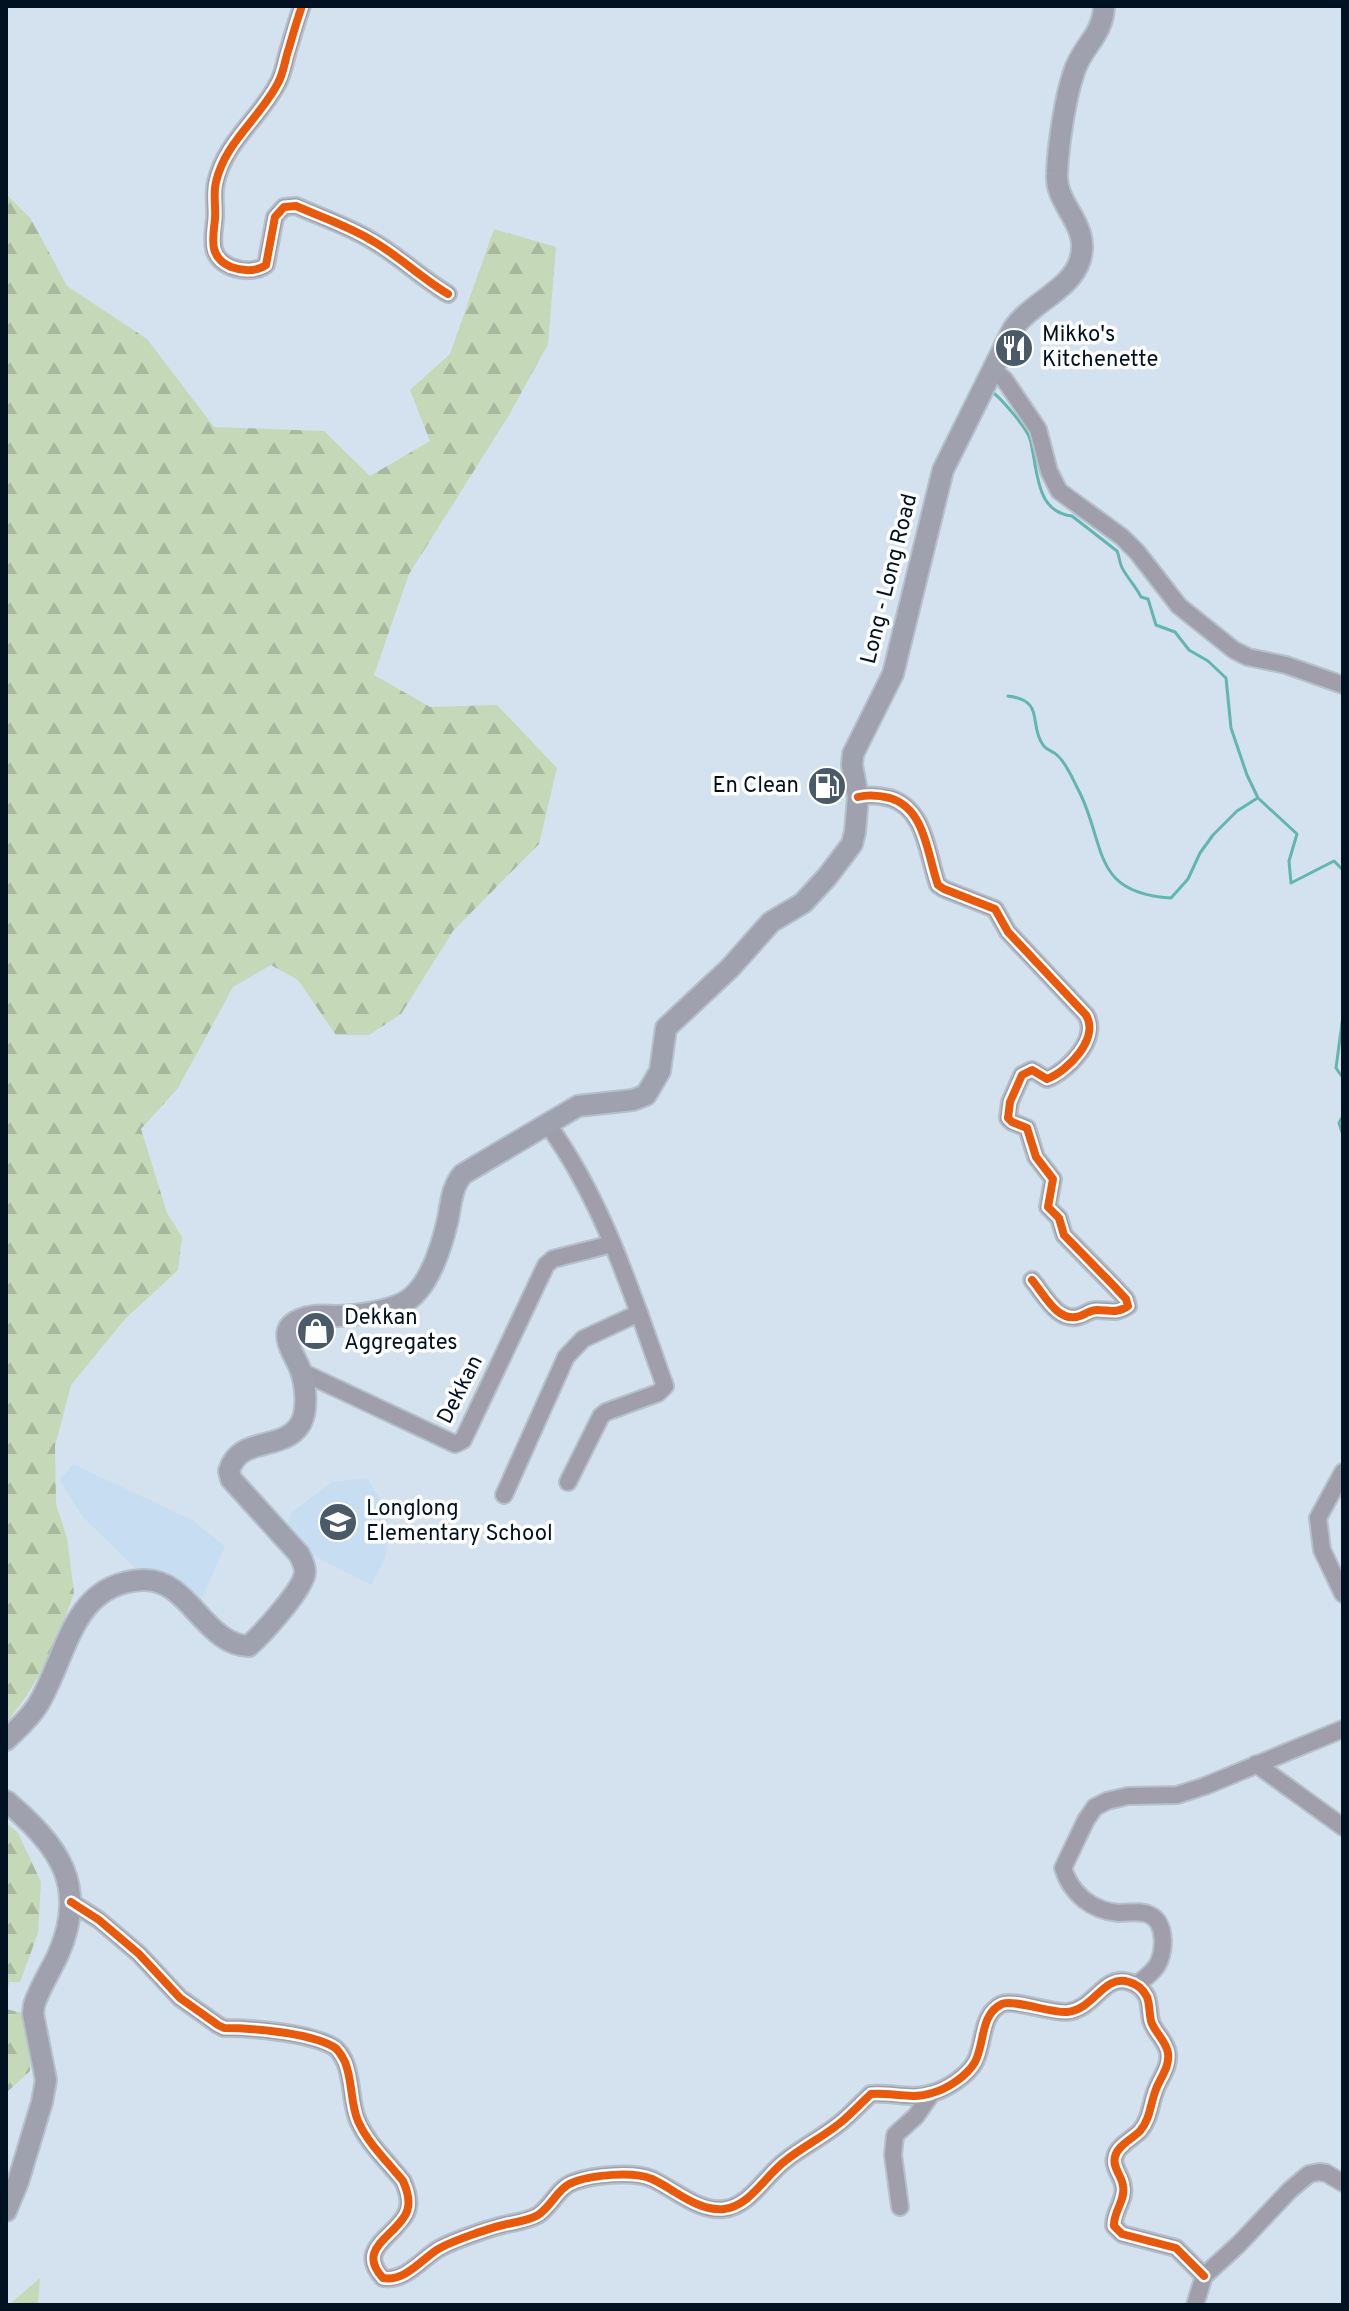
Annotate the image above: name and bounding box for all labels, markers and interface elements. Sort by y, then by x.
place label: Mikko's Kitchenette [1042,322,1158,374]
restaurant icon: Mikko's Kitchenette [993,327,1035,369]
street label: Long - Long Road [856,491,924,667]
fuel station icon: En Clean [806,765,848,807]
place label: En Clean [712,773,799,800]
place label: Dekkan Aggregates [344,1305,458,1357]
shop icon: Dekkan Aggregates [295,1310,337,1352]
street label: Dekkan [432,1351,490,1429]
place label: Longlong Elementary School [366,1496,553,1548]
school or university icon: Longlong Elementary School [317,1501,359,1543]

